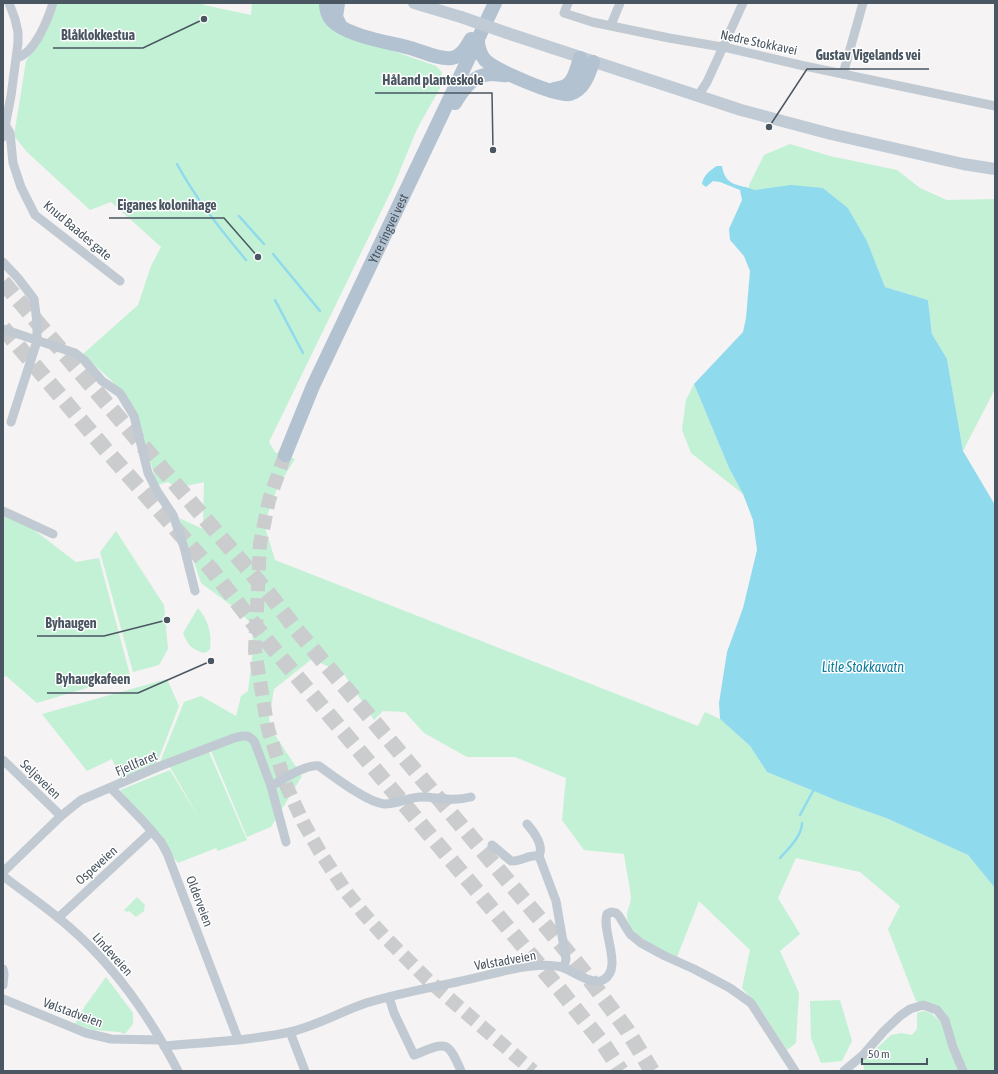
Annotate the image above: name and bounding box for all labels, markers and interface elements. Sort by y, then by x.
callout: Blåklokkestua [53,22,143,48]
text: Blåklokkestua [61,27,135,43]
street label: Nedre Stokkavei [719,27,799,58]
callout: Gustav Vigelands vei [807,43,929,69]
text: Gustav Vigelands vei [815,47,921,63]
callout: Håland planteskole [375,67,492,93]
text: Håland planteskole [382,72,484,88]
street label: Ytre ringvei vest [365,191,411,266]
callout: Eiganes kolonihage [109,192,224,218]
street label: Knud Baades gate [40,197,115,263]
text: Eiganes kolonihage [117,197,217,213]
callout: Byhaugen [37,610,104,636]
text: Byhaugen [45,615,97,631]
water label: Litle Stokkavatn [822,659,904,675]
callout: Byhaugkafeen [47,667,138,693]
text: Byhaugkafeen [56,671,130,687]
street label: Fjellfaret [113,748,160,779]
street label: Seljeveien [17,757,64,802]
street label: Ospeveien [73,843,120,888]
street label: Olderveien [183,874,216,929]
street label: Lindeveien [89,930,136,979]
street label: Vølstadveien [473,948,537,973]
street label: Vølstadveien [41,995,105,1030]
scale bar [862,1040,927,1066]
text: 50 m [868,1047,890,1061]

